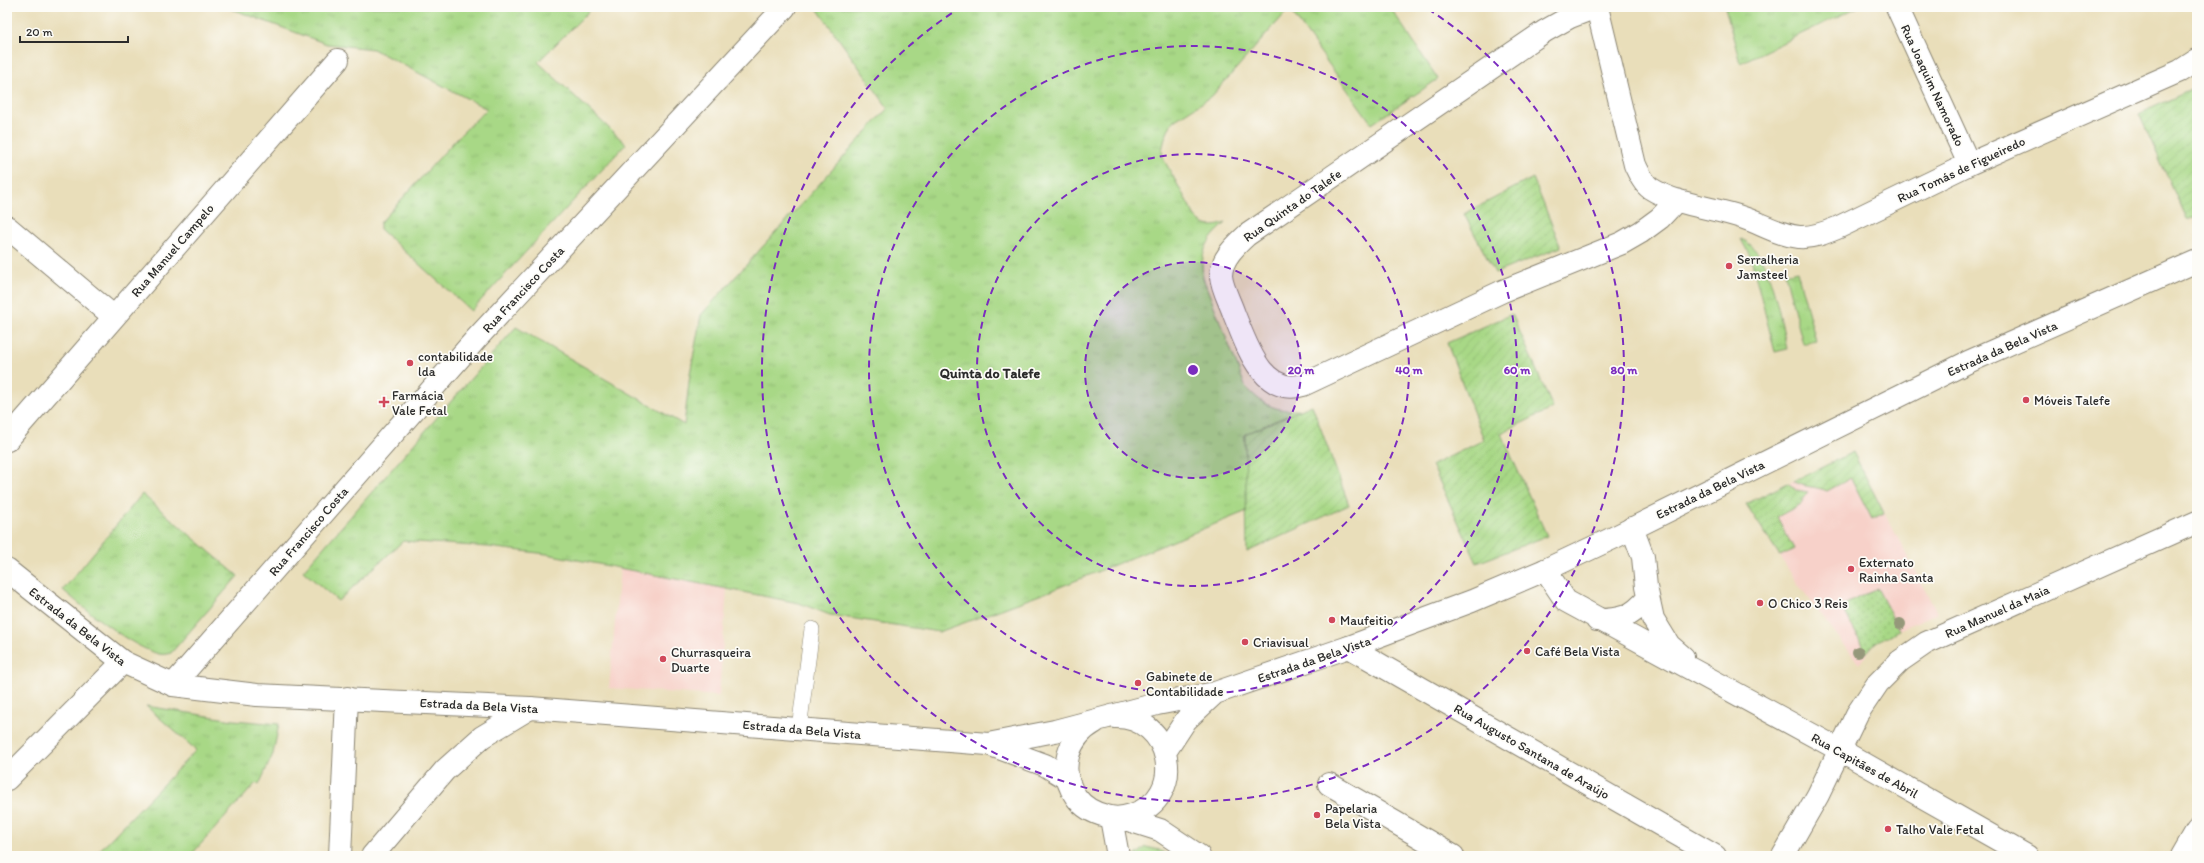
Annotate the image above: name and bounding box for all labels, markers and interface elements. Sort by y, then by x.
scale bar [20,18,128,44]
street label: Rua Joaquim Namorado [1898,22,1968,149]
text: 20 m [26,25,53,39]
street label: Rua Tomás de Figueiredo [1895,133,2028,206]
street label: Rua Quinta do Talefe [1240,166,1344,245]
street label: Rua Manuel Campelo [128,200,217,300]
street label: Rua Francisco Costa [479,243,568,336]
place label: Serralheria Jamsteel [1737,252,1799,282]
marker: Serralheria Jamsteel [1724,261,1734,271]
street label: Estrada da Bela Vista [1945,317,2060,379]
place label: contabilidade lda [418,349,493,379]
marker: contabilidade lda [405,358,415,368]
centre of rings [1186,363,1200,377]
text: 20 m [1288,363,1315,377]
text: 40 m [1395,363,1424,377]
text: 60 m [1504,363,1531,377]
text: 80 m [1611,363,1638,377]
district label: Quinta do Talefe [940,365,1041,382]
place label: Farmácia Vale Fetal [392,388,447,418]
place label: Móveis Talefe [2034,393,2110,408]
marker: Móveis Talefe [2021,395,2031,405]
marker: Farmácia Vale Fetal [379,397,389,407]
street label: Estrada da Bela Vista [1654,457,1767,522]
street label: Rua Francisco Costa [266,484,351,579]
place label: Externato Rainha Santa [1859,555,1934,585]
marker: Externato Rainha Santa [1846,564,1856,574]
street label: Rua Manuel da Maia [1943,582,2052,641]
street label: Estrada da Bela Vista [26,584,129,669]
place label: O Chico 3 Reis [1768,596,1848,611]
marker: O Chico 3 Reis [1755,598,1765,608]
place label: Maufeitio [1340,613,1394,628]
marker: Maufeitio [1327,615,1337,625]
street label: Estrada da Bela Vista [1256,633,1373,686]
place label: Criavisual [1253,635,1309,650]
marker: Criavisual [1240,637,1250,647]
place label: Café Bela Vista [1535,644,1620,659]
place label: Churrasqueira Duarte [671,645,751,675]
marker: Café Bela Vista [1522,646,1532,656]
marker: Churrasqueira Duarte [658,654,668,664]
place label: Gabinete de Contabilidade [1146,669,1223,699]
marker: Gabinete de Contabilidade [1133,678,1143,688]
street label: Estrada da Bela Vista [419,695,539,716]
street label: Rua Augusto Santana de Araújo [1451,701,1613,802]
street label: Estrada da Bela Vista [742,717,862,742]
street label: Rua Capitães de Abril [1809,730,1921,801]
place label: Papelaria Bela Vista [1325,801,1381,831]
marker: Papelaria Bela Vista [1312,810,1322,820]
place label: Talho Vale Fetal [1896,822,1984,837]
marker: Talho Vale Fetal [1883,824,1893,834]

